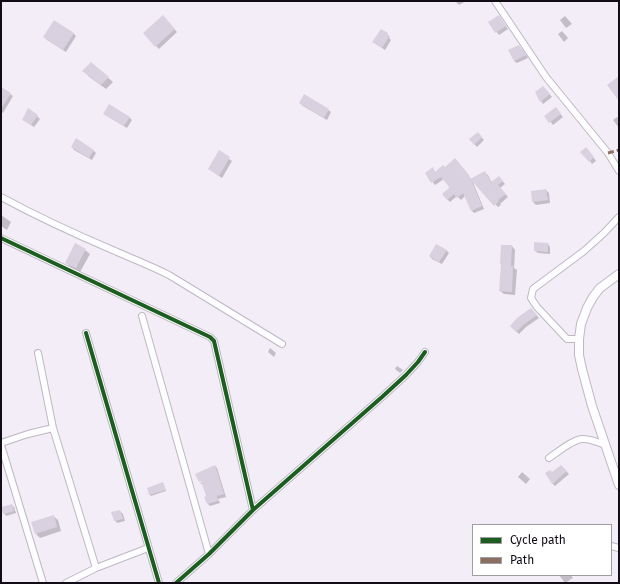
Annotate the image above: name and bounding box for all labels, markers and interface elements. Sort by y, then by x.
legend [472,524,612,576]
text: Cycle path [510,533,566,547]
text: Path [510,553,534,567]

